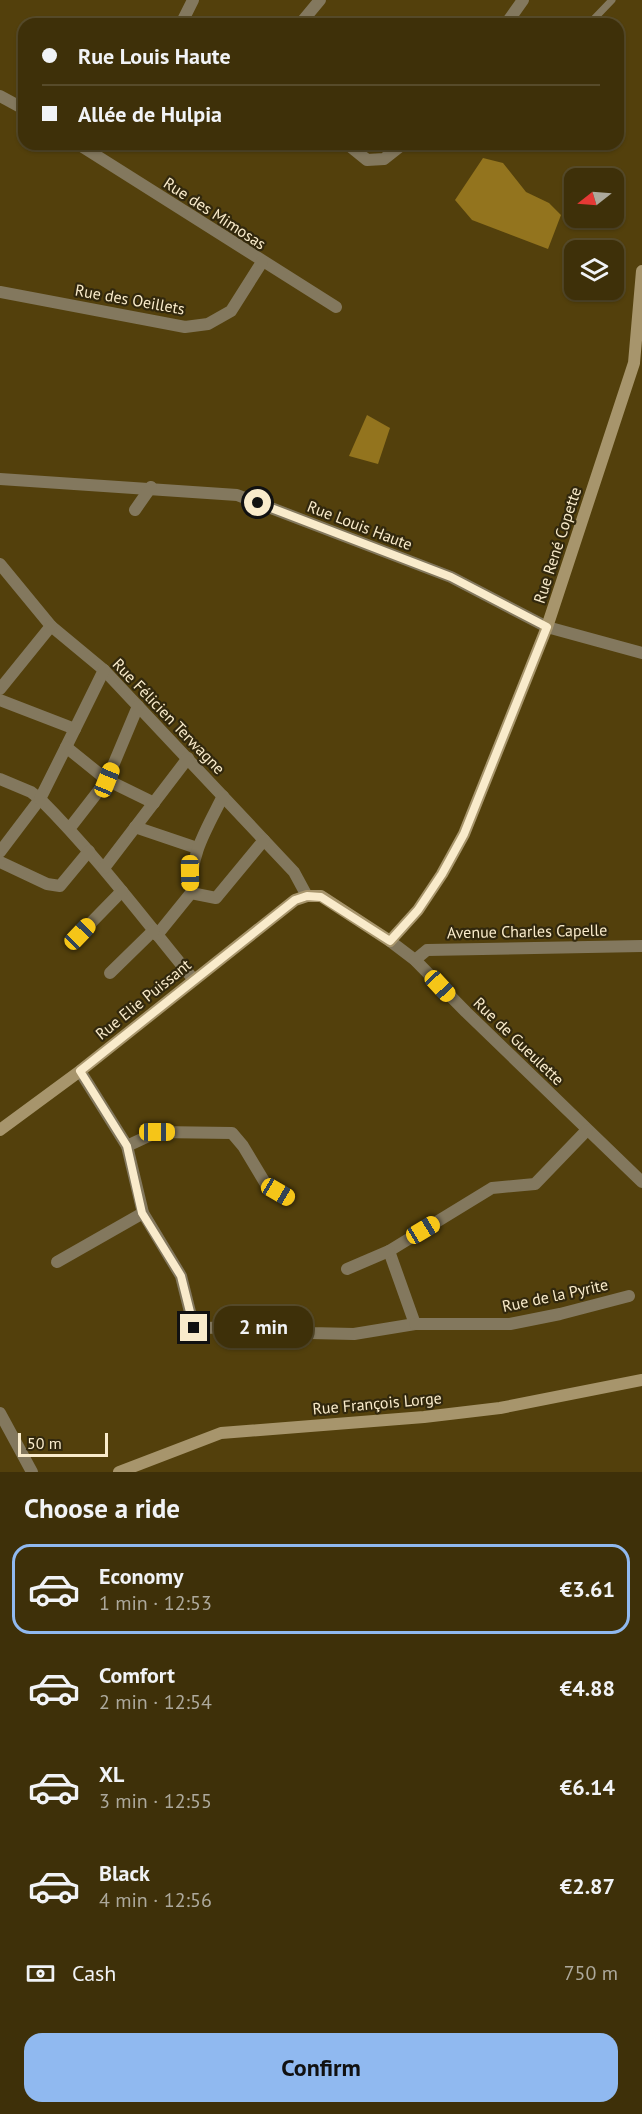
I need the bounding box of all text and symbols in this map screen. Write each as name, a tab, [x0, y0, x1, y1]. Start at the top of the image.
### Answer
text: Rue Louis Haute	[78, 42, 231, 70]
text: Allée de Hulpia	[78, 100, 222, 128]
north arrow	[564, 168, 624, 228]
map controls	[564, 168, 624, 300]
street label: Rue des Mimosas	[160, 172, 270, 254]
button: layers	[564, 240, 624, 300]
street label: Rue des Oeillets	[74, 280, 187, 319]
street label: Rue René Copette	[529, 484, 585, 606]
route start	[244, 489, 271, 516]
street label: Rue Louis Haute	[305, 496, 415, 554]
street label: Rue Félicien Terwagne	[108, 654, 230, 778]
car	[92, 760, 122, 800]
car	[181, 855, 199, 891]
car	[61, 915, 99, 953]
street label: Avenue Charles Capelle	[447, 920, 607, 942]
street label: Rue Elie Puissant	[91, 954, 195, 1044]
car	[421, 967, 459, 1005]
street label: Rue de Gueulette	[470, 993, 568, 1089]
car	[139, 1123, 175, 1141]
car	[258, 1175, 298, 1209]
car	[403, 1213, 443, 1247]
street label: Rue de la Pyrite	[500, 1274, 610, 1316]
callout: 2 min	[215, 1307, 314, 1349]
route end	[180, 1314, 207, 1341]
text: 2 min	[239, 1314, 288, 1340]
street label: Rue François Lorge	[312, 1387, 442, 1419]
scale bar	[18, 1430, 108, 1458]
text: 50 m	[27, 1433, 62, 1453]
text: Choose a ride	[24, 1491, 180, 1525]
icon: car	[27, 1562, 81, 1616]
text: Economy	[99, 1562, 183, 1590]
text: €3.61	[560, 1575, 615, 1603]
text: 1 min · 12:53	[99, 1590, 212, 1616]
icon: car	[27, 1661, 81, 1715]
text: Comfort	[99, 1661, 175, 1689]
text: €4.88	[560, 1674, 615, 1702]
text: 2 min · 12:54	[99, 1689, 212, 1715]
icon: car	[27, 1760, 81, 1814]
text: XL	[99, 1760, 124, 1788]
text: €6.14	[560, 1773, 615, 1801]
text: 3 min · 12:55	[99, 1788, 212, 1814]
icon: car	[27, 1859, 81, 1913]
text: Black	[99, 1859, 150, 1887]
text: €2.87	[560, 1872, 615, 1900]
text: 4 min · 12:56	[99, 1887, 212, 1913]
icon: cash	[24, 1957, 57, 1990]
text: Cash	[72, 1959, 116, 1987]
text: 750 m	[564, 1960, 618, 1986]
button: Confirm	[24, 2033, 618, 2102]

